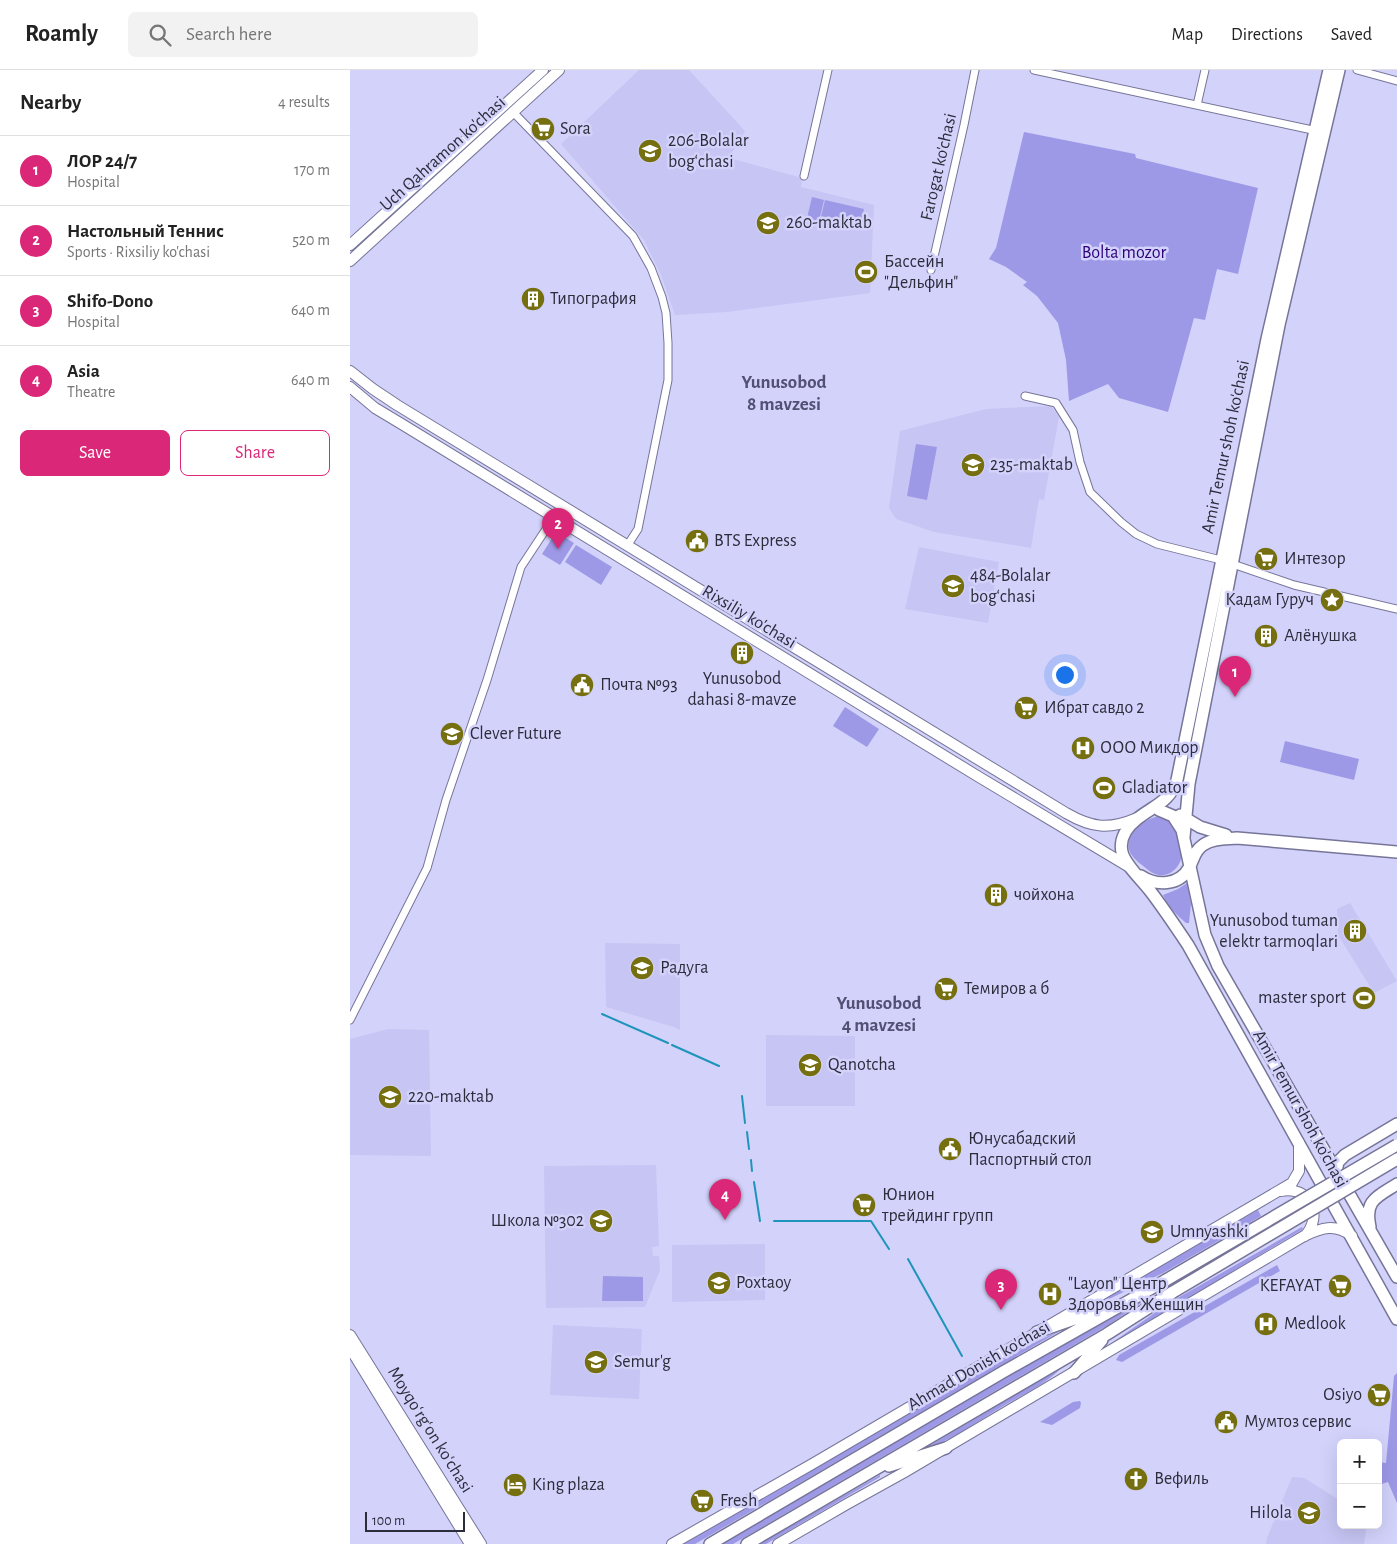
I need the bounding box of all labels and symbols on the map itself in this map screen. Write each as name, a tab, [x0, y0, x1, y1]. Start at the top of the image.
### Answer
street label: Uch Qahramon ko'chasi	[377, 93, 509, 215]
street label: Farogat ko'chasi	[918, 112, 960, 222]
supermarket icon: Sora	[530, 116, 556, 142]
place label: Sora	[560, 120, 591, 138]
place label: 206-Bolalar bogʻchasi	[668, 132, 749, 171]
school or university icon: 206-Bolalar bogʻchasi	[637, 138, 663, 164]
school or university icon: 260-maktab	[755, 210, 781, 236]
place label: 260-maktab	[786, 214, 872, 232]
park label: Bolta mozor	[1082, 244, 1166, 262]
place label: Бассейн "Дельфин"	[884, 253, 958, 292]
sports icon: Бассейн "Дельфин"	[853, 259, 879, 285]
building icon: Типография	[520, 286, 546, 312]
place label: Типография	[550, 290, 637, 308]
street label: Amir Temur shoh ko'chasi	[1199, 359, 1253, 535]
district label: Yunusobod 8 mavzesi	[741, 373, 827, 414]
school or university icon: 235-maktab	[960, 452, 986, 478]
place label: 235-maktab	[990, 456, 1073, 474]
pin: 2	[542, 508, 574, 549]
public building icon: BTS Express	[684, 528, 710, 554]
place label: BTS Express	[714, 532, 797, 550]
supermarket icon: Интезор	[1253, 546, 1279, 572]
place label: Интезор	[1284, 550, 1346, 568]
place label: 484-Bolalar bogʻchasi	[970, 567, 1051, 606]
school or university icon: 484-Bolalar bogʻchasi	[940, 573, 966, 599]
street label: Rixsiliy ko'chasi	[699, 582, 799, 652]
place icon: Кадам Гуруч	[1319, 587, 1345, 613]
place label: Кадам Гуруч	[1225, 591, 1314, 609]
building icon: Алёнушка	[1253, 623, 1279, 649]
place label: Алёнушка	[1284, 627, 1357, 645]
building icon: Yunusobod dahasi 8-mavze	[729, 640, 755, 666]
pin: 1	[1219, 656, 1251, 697]
your location	[1052, 662, 1078, 688]
place label: Yunusobod dahasi 8-mavze	[688, 670, 796, 709]
public building icon: Почта №93	[569, 672, 595, 698]
place label: Почта №93	[600, 676, 678, 694]
supermarket icon: Ибрат савдо 2	[1013, 695, 1039, 721]
place label: Ибрат савдо 2	[1044, 698, 1144, 717]
school or university icon: Clever Future	[439, 721, 465, 747]
place label: Clever Future	[470, 725, 562, 743]
hospital icon: ООО Микдор	[1070, 735, 1096, 761]
place label: ООО Микдор	[1100, 739, 1199, 757]
sports icon: Gladiator	[1091, 775, 1117, 801]
place label: Gladiator	[1122, 779, 1188, 797]
building icon: чойхона	[983, 882, 1009, 908]
place label: чойхона	[1014, 886, 1074, 904]
place label: Yunusobod tuman elektr tarmoqlari	[1210, 912, 1338, 951]
building icon: Yunusobod tuman elektr tarmoqlari	[1342, 918, 1368, 944]
school or university icon: Радуга	[629, 955, 655, 981]
place label: Радуга	[660, 959, 708, 977]
supermarket icon: Темиров а б	[933, 976, 959, 1002]
place label: Темиров а б	[964, 979, 1049, 998]
sports icon: master sport	[1351, 985, 1377, 1011]
place label: master sport	[1258, 989, 1346, 1007]
district label: Yunusobod 4 mavzesi	[836, 994, 922, 1035]
street label: Amir Temur shoh ko'chasi	[1249, 1027, 1351, 1191]
school or university icon: Qanotcha	[797, 1052, 823, 1078]
place label: Qanotcha	[828, 1056, 896, 1074]
school or university icon: 220-maktab	[377, 1084, 403, 1110]
place label: 220-maktab	[408, 1088, 494, 1106]
place label: Юнусабадский Паспортный стол	[968, 1129, 1092, 1169]
public building icon: Юнусабадский Паспортный стол	[937, 1136, 963, 1162]
pin: 4	[709, 1179, 741, 1220]
place label: Юнион трейдинг групп	[881, 1186, 994, 1225]
supermarket icon: Юнион трейдинг групп	[851, 1192, 877, 1218]
school or university icon: Школа №302	[588, 1208, 614, 1234]
place label: Школа №302	[490, 1212, 584, 1230]
school or university icon: Umnyashki	[1139, 1219, 1165, 1245]
place label: Umnyashki	[1170, 1223, 1248, 1241]
pin: 3	[985, 1269, 1017, 1310]
school or university icon: Poxtaoy	[706, 1270, 732, 1296]
supermarket icon: KEFAYAT	[1327, 1273, 1353, 1299]
place label: Poxtaoy	[736, 1274, 792, 1292]
place label: "Layon" Центр Здоровья Женщин	[1068, 1275, 1204, 1314]
place label: KEFAYAT	[1260, 1277, 1322, 1295]
hospital icon: "Layon" Центр Здоровья Женщин	[1037, 1281, 1063, 1307]
hospital icon: Medlook	[1253, 1311, 1279, 1337]
place label: Medlook	[1284, 1315, 1347, 1333]
street label: Ahmad Donish ko'chasi	[905, 1318, 1053, 1414]
school or university icon: Semur'g	[583, 1349, 609, 1375]
place label: Semur'g	[614, 1353, 671, 1371]
street label: Moyqoʻrgʻon koʻchasi	[384, 1364, 476, 1496]
supermarket icon: Osiyo	[1366, 1382, 1392, 1408]
place label: Osiyo	[1323, 1386, 1362, 1404]
public building icon: Мумтоз сервис	[1213, 1409, 1239, 1435]
place label: Мумтоз сервис	[1244, 1413, 1352, 1431]
church icon: Вефиль	[1123, 1466, 1149, 1492]
place label: Вефиль	[1154, 1470, 1209, 1488]
hotel icon: King plaza	[502, 1472, 528, 1498]
place label: King plaza	[532, 1476, 605, 1494]
supermarket icon: Fresh	[689, 1488, 715, 1514]
place label: Fresh	[720, 1492, 757, 1510]
school or university icon: Hilola	[1296, 1500, 1322, 1526]
place label: Hilola	[1249, 1504, 1292, 1522]
scale bar	[365, 1509, 465, 1532]

